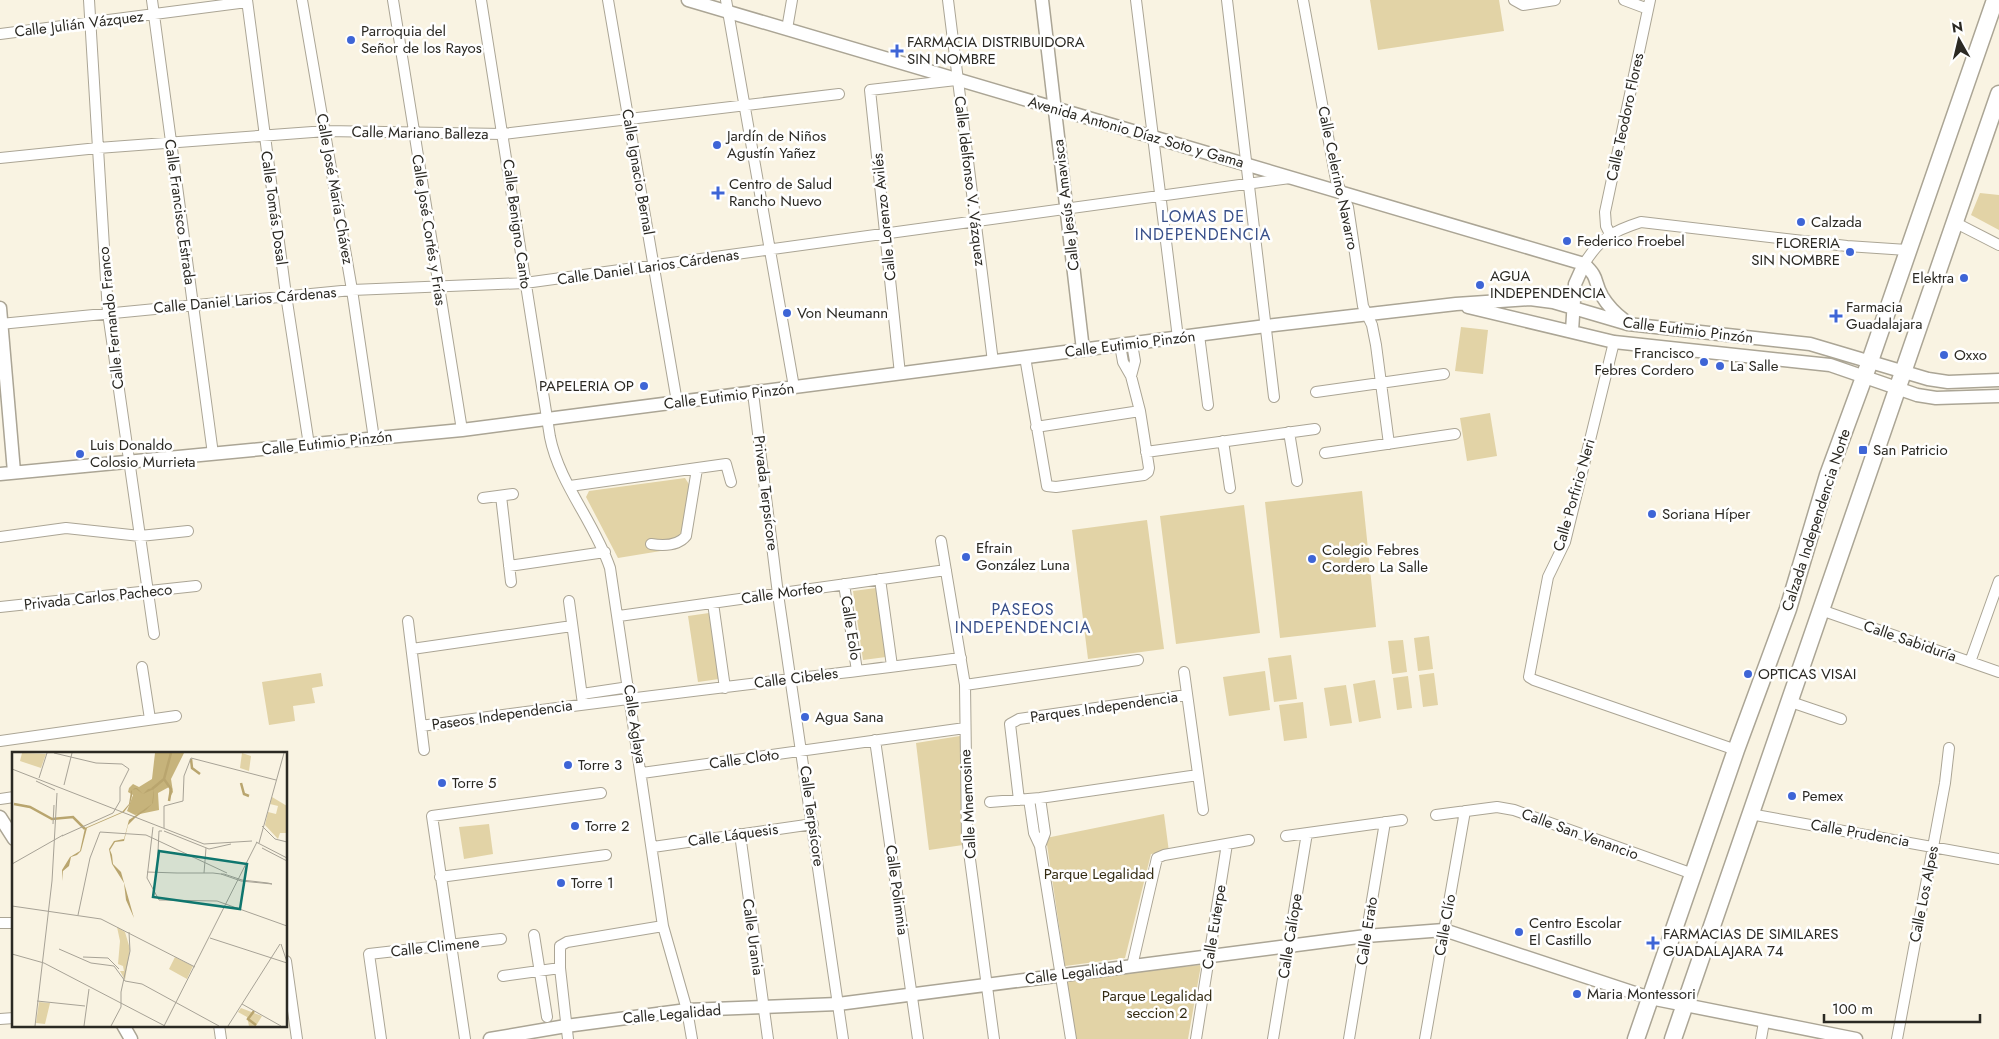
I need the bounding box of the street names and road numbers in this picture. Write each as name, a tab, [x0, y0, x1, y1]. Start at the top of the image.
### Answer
street label: Calle Julián Vázquez	[13, 5, 145, 43]
street label: Calle Teodoro Flores	[1601, 51, 1649, 183]
street label: Avenida Antonio Díaz Soto y Gama	[1026, 91, 1246, 173]
street label: Calle Idelfonso V. Vázquez	[949, 95, 991, 267]
street label: Calle Celerino Navarro	[1312, 104, 1364, 252]
street label: Calle Ignacio Bernal	[616, 107, 660, 237]
street label: Calle José María Chávez	[311, 112, 359, 266]
street label: Calle Mariano Balleza	[351, 121, 489, 145]
street label: Calle Francisco Estrada	[159, 138, 201, 286]
street label: Calle Jesús Amavisca	[1047, 138, 1085, 272]
street label: Calle Tomás Dosal	[255, 150, 293, 266]
street label: Calle Lorenzo Avilés	[866, 152, 902, 282]
street label: Calle José Cortés y Frías	[406, 153, 452, 307]
street label: Calle Benigno Canto	[497, 158, 537, 290]
street label: Calle Daniel Larios Cárdenas	[556, 243, 740, 291]
street label: Calle Fernando Franco	[93, 245, 129, 391]
street label: Calle Daniel Larios Cárdenas	[153, 281, 337, 319]
street label: Calle Eutimio Pinzón	[1622, 311, 1754, 349]
street label: Calle Eutimio Pinzón	[1064, 325, 1196, 363]
street label: Calle Eutimio Pinzón	[663, 377, 795, 415]
street label: Calle Eutimio Pinzón	[261, 425, 393, 461]
street label: Calzada Independencia Norte	[1776, 426, 1856, 614]
street label: Privada Terpsícore	[748, 434, 784, 552]
street label: Calle Porfirio Neri	[1547, 436, 1601, 554]
street label: Calle Morfeo	[740, 576, 824, 610]
street label: Privada Carlos Pacheco	[23, 578, 173, 616]
street label: Calle Eolo	[835, 594, 867, 662]
street label: Calle Sabiduría	[1860, 615, 1960, 667]
street label: Calle Cibeles	[753, 662, 839, 694]
street label: Calle Aglaya	[618, 683, 652, 765]
street label: Parques Independencia	[1029, 686, 1179, 728]
street label: Paseos Independencia	[430, 694, 574, 736]
street label: Calle Cloto	[708, 743, 780, 775]
street label: Calle Mnemosine	[954, 748, 982, 859]
street label: Calle Terpsícore	[794, 764, 830, 868]
street label: Calle San Venancio	[1518, 803, 1642, 865]
street label: Calle Prudencia	[1809, 813, 1911, 853]
street label: Calle Láquesis	[687, 818, 779, 852]
street label: Calle Polimnia	[880, 844, 914, 936]
street label: Calle Los Alpes	[1904, 844, 1944, 944]
street label: Calle Euterpe	[1196, 883, 1232, 971]
street label: Calle Calíope	[1272, 892, 1308, 980]
street label: Calle Clío	[1429, 892, 1461, 958]
street label: Calle Erato	[1351, 895, 1383, 967]
street label: Calle Urania	[737, 897, 769, 977]
street label: Calle Climene	[389, 931, 481, 963]
street label: Calle Legalidad	[1024, 956, 1124, 990]
street label: Calle Legalidad	[622, 999, 722, 1029]

